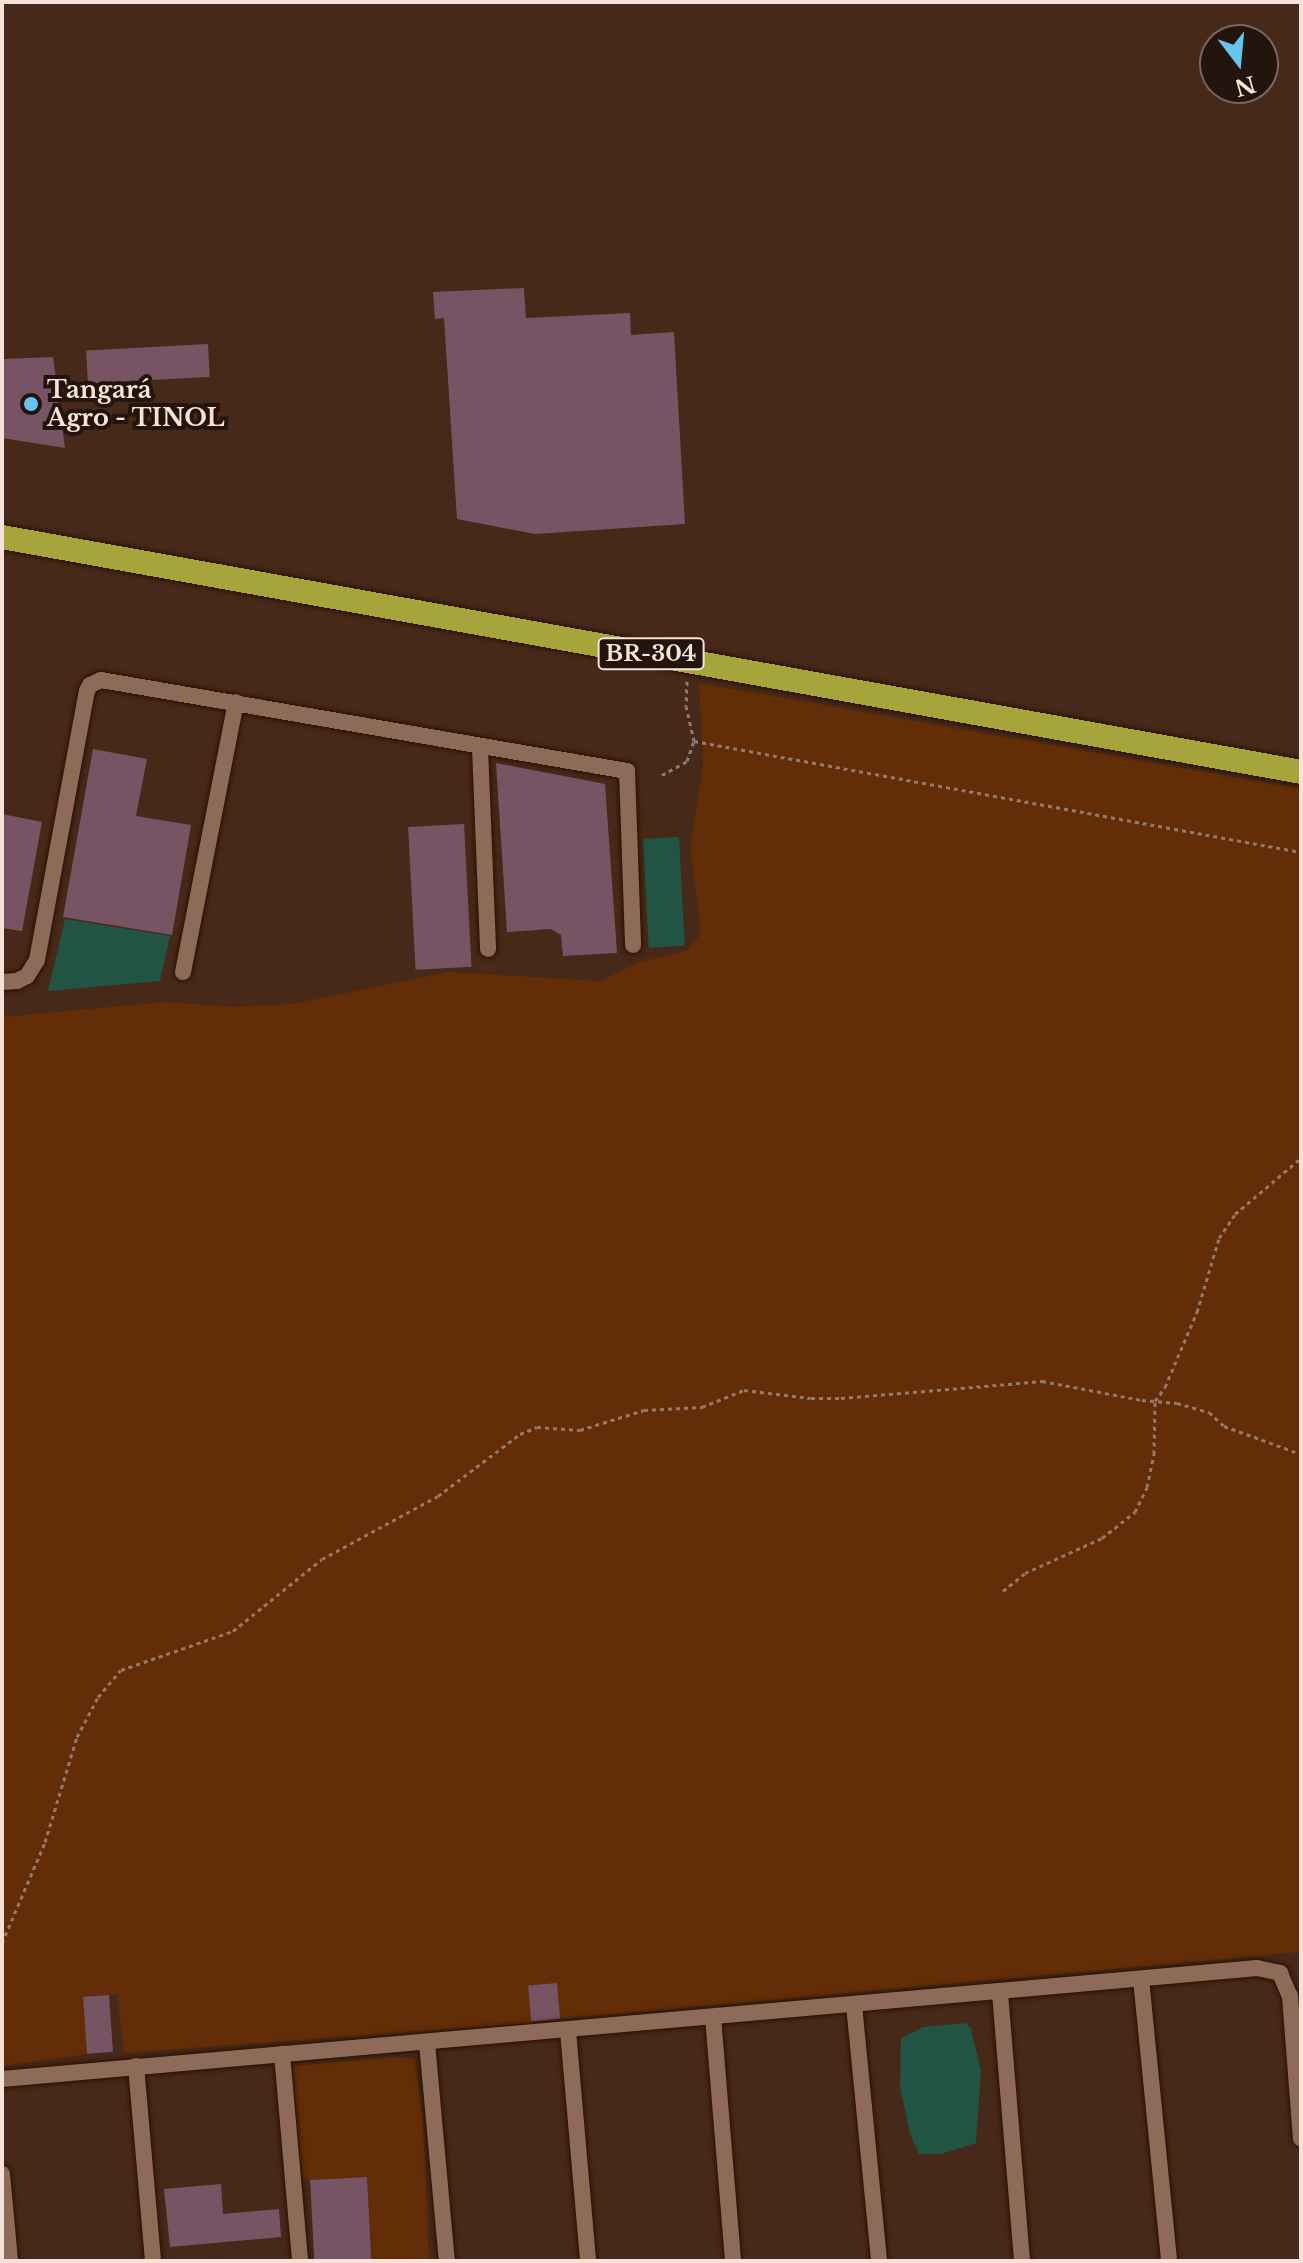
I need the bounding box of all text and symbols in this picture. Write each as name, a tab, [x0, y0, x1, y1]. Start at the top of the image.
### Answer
north arrow	[1199, 24, 1279, 104]
text: N	[1232, 70, 1259, 101]
place label: Tangará Agro - TINOL	[47, 376, 225, 432]
marker: Tangará Agro - TINOL	[22, 395, 40, 413]
road number: BR-304	[597, 636, 705, 672]

